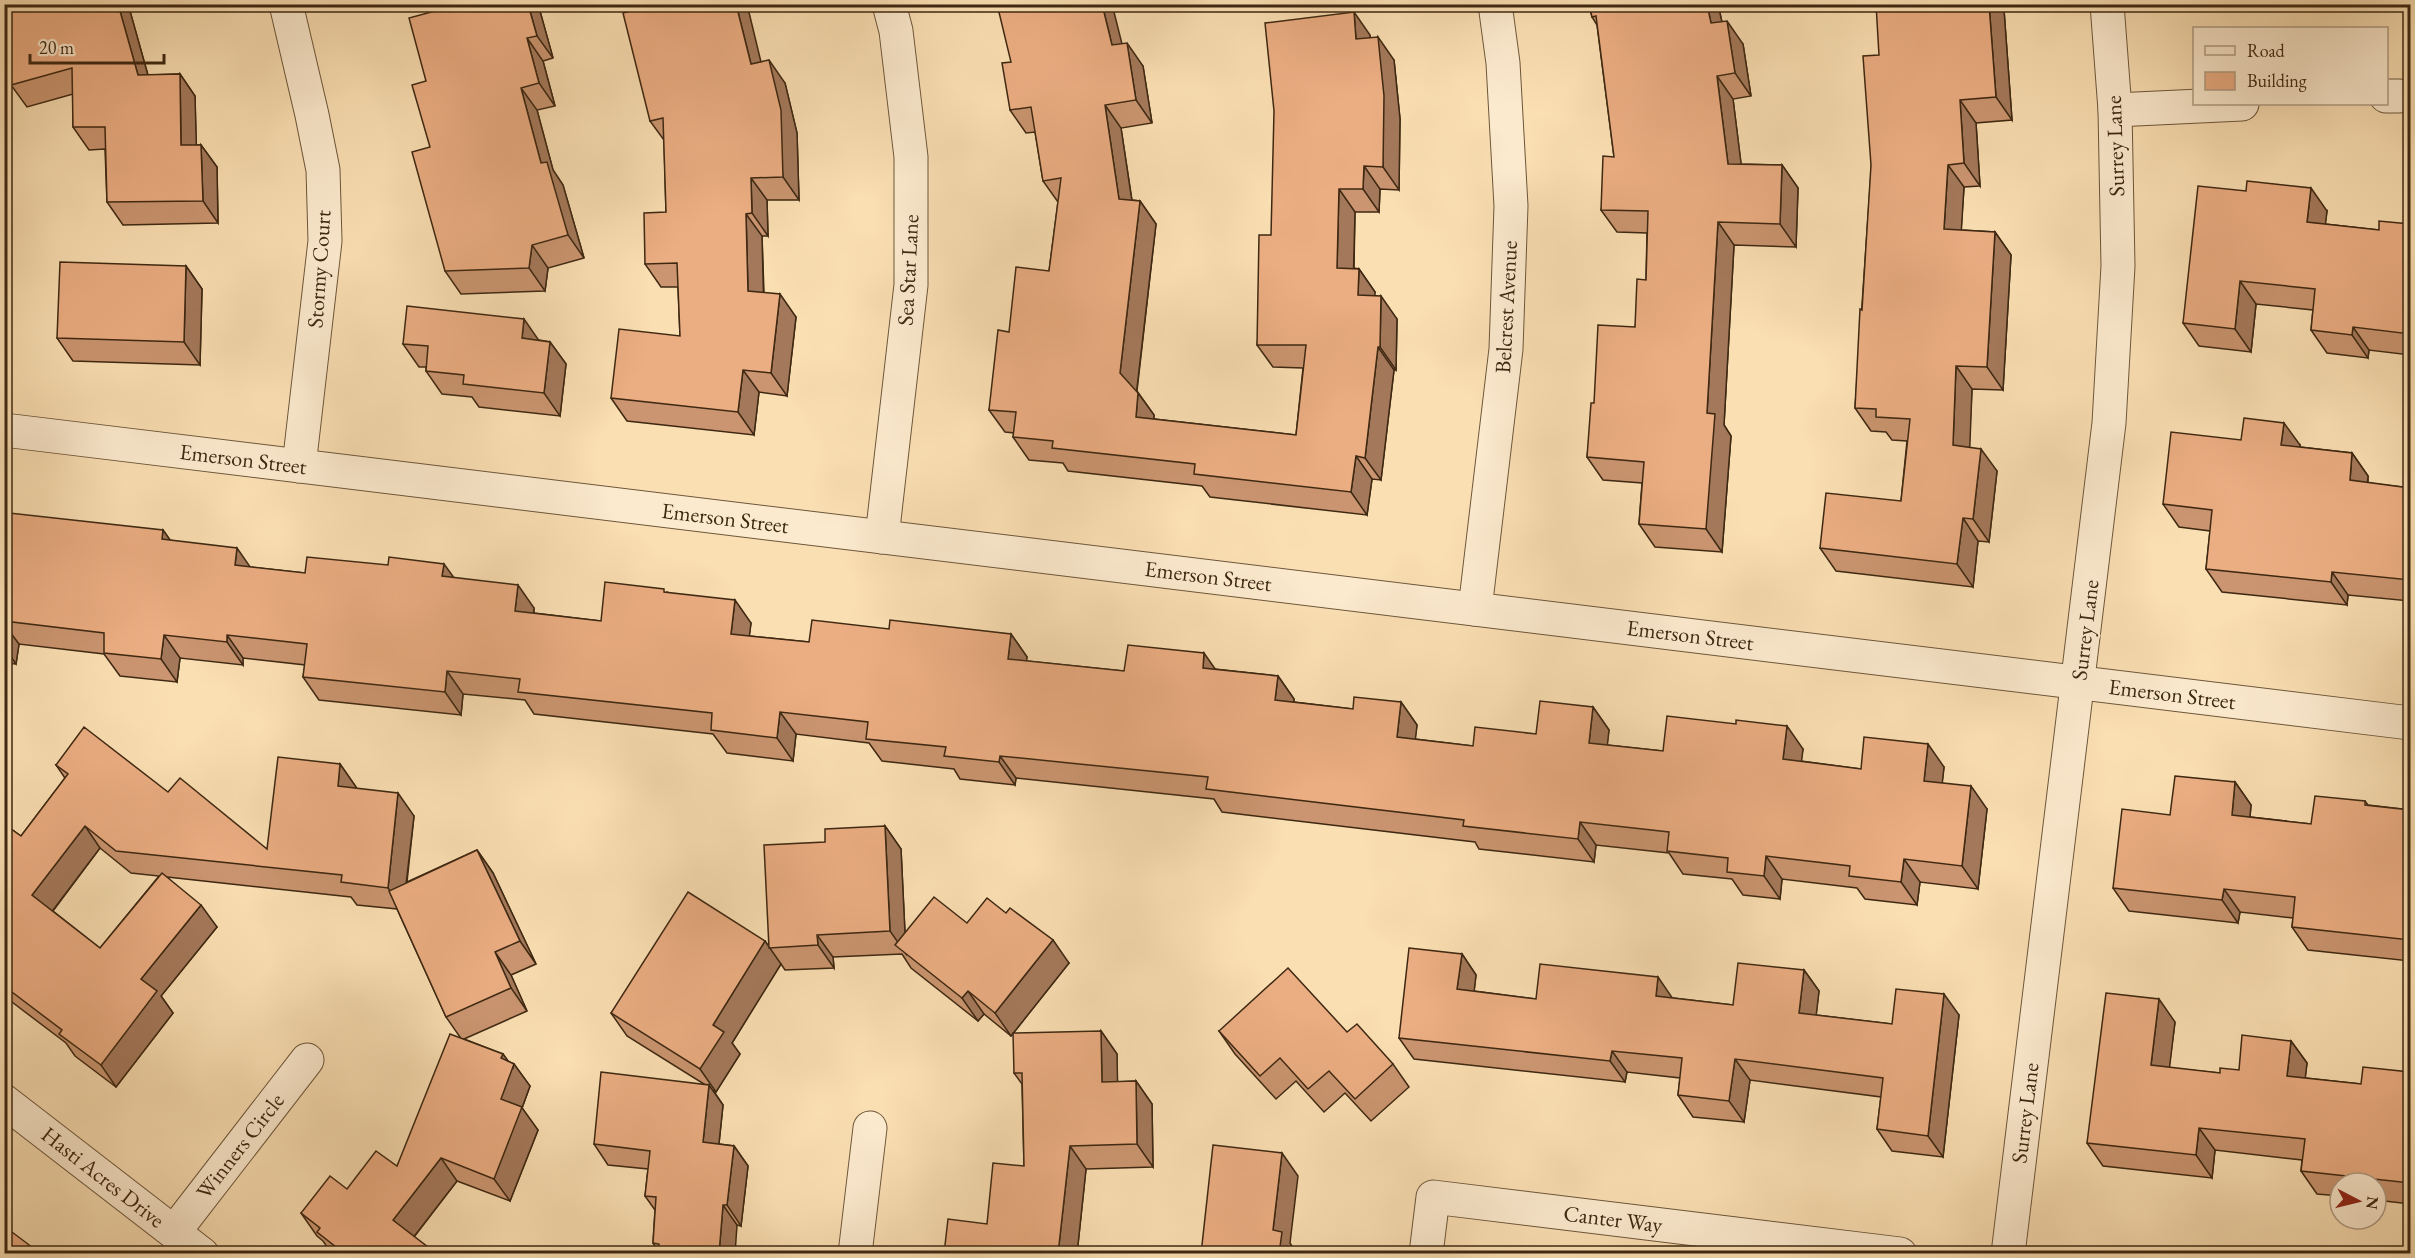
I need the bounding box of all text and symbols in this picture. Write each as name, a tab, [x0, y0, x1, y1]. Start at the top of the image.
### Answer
scale bar	[30, 27, 164, 65]
legend	[2193, 27, 2388, 105]
text: 20 m	[39, 36, 74, 59]
text: Road	[2247, 39, 2286, 62]
text: Building	[2247, 69, 2307, 92]
street label: Surrey Lane	[2099, 95, 2131, 197]
street label: Stormy Court	[300, 209, 338, 329]
street label: Sea Star Lane	[891, 213, 925, 326]
street label: Belcrest Avenue	[1488, 239, 1524, 374]
street label: Emerson Street	[178, 437, 308, 481]
street label: Emerson Street	[660, 496, 790, 540]
street label: Emerson Street	[1143, 554, 1273, 598]
street label: Surrey Lane	[2064, 578, 2106, 682]
street label: Emerson Street	[1625, 613, 1755, 657]
street label: Emerson Street	[2107, 672, 2237, 716]
street label: Surrey Lane	[2004, 1061, 2046, 1165]
street label: Winners Circle	[189, 1087, 291, 1205]
street label: Hasti Acres Drive	[35, 1120, 171, 1234]
north arrow	[2328, 1171, 2388, 1231]
text: N	[2361, 1195, 2384, 1211]
street label: Canter Way	[1562, 1199, 1664, 1239]

